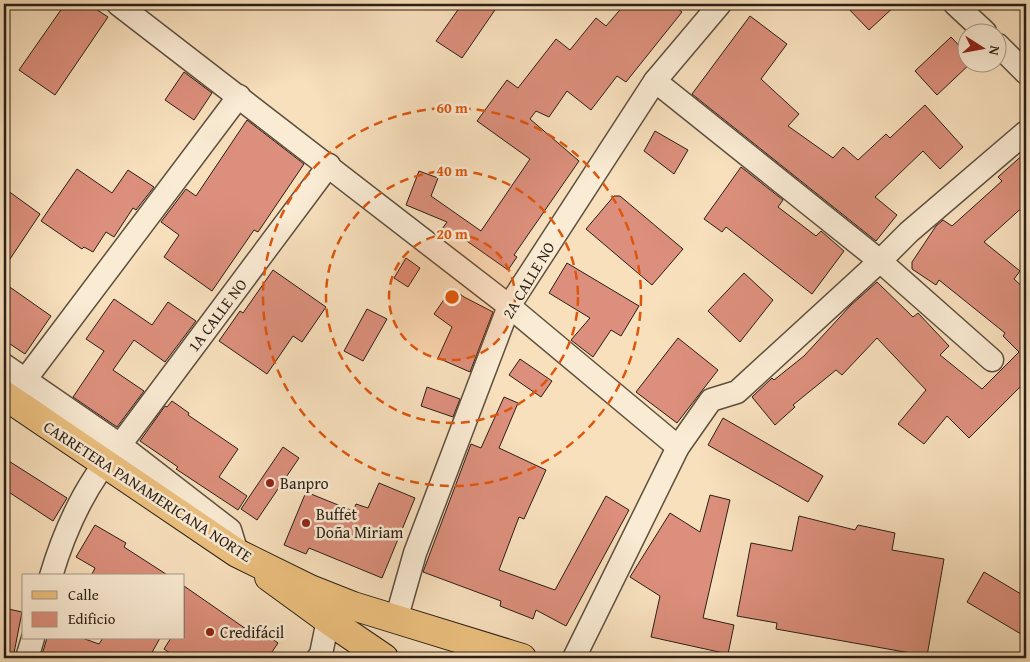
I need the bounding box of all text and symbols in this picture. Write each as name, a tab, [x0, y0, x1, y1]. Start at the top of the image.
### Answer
north arrow	[958, 22, 1008, 72]
text: N	[984, 44, 1005, 58]
text: 60 m	[436, 97, 468, 118]
text: 40 m	[436, 160, 468, 181]
text: 20 m	[436, 223, 468, 244]
street label: 2A CALLE NO	[495, 237, 561, 323]
street label: 1A CALLE NO	[181, 273, 253, 357]
centre of rings	[443, 288, 461, 306]
street label: CARRETERA PANAMERICANA NORTE	[39, 414, 257, 568]
place label: Banpro	[280, 471, 329, 495]
marker: Banpro	[264, 477, 276, 489]
place label: Buffet Doña Miriam	[316, 502, 403, 544]
marker: Buffet Doña Miriam	[300, 517, 312, 529]
legend	[22, 574, 185, 640]
text: Calle	[68, 584, 99, 605]
text: Edificio	[68, 608, 116, 629]
place label: Credifácil	[220, 620, 285, 644]
marker: Credifácil	[204, 626, 216, 638]

